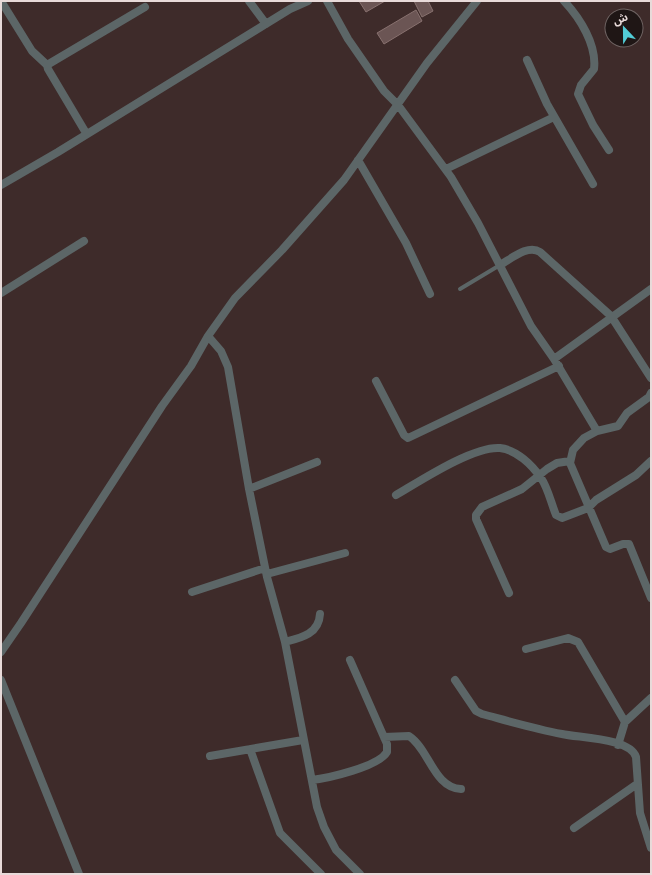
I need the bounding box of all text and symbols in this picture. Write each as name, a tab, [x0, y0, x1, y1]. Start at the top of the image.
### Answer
north arrow	[604, 8, 644, 48]
text: ش	[611, 10, 630, 28]

